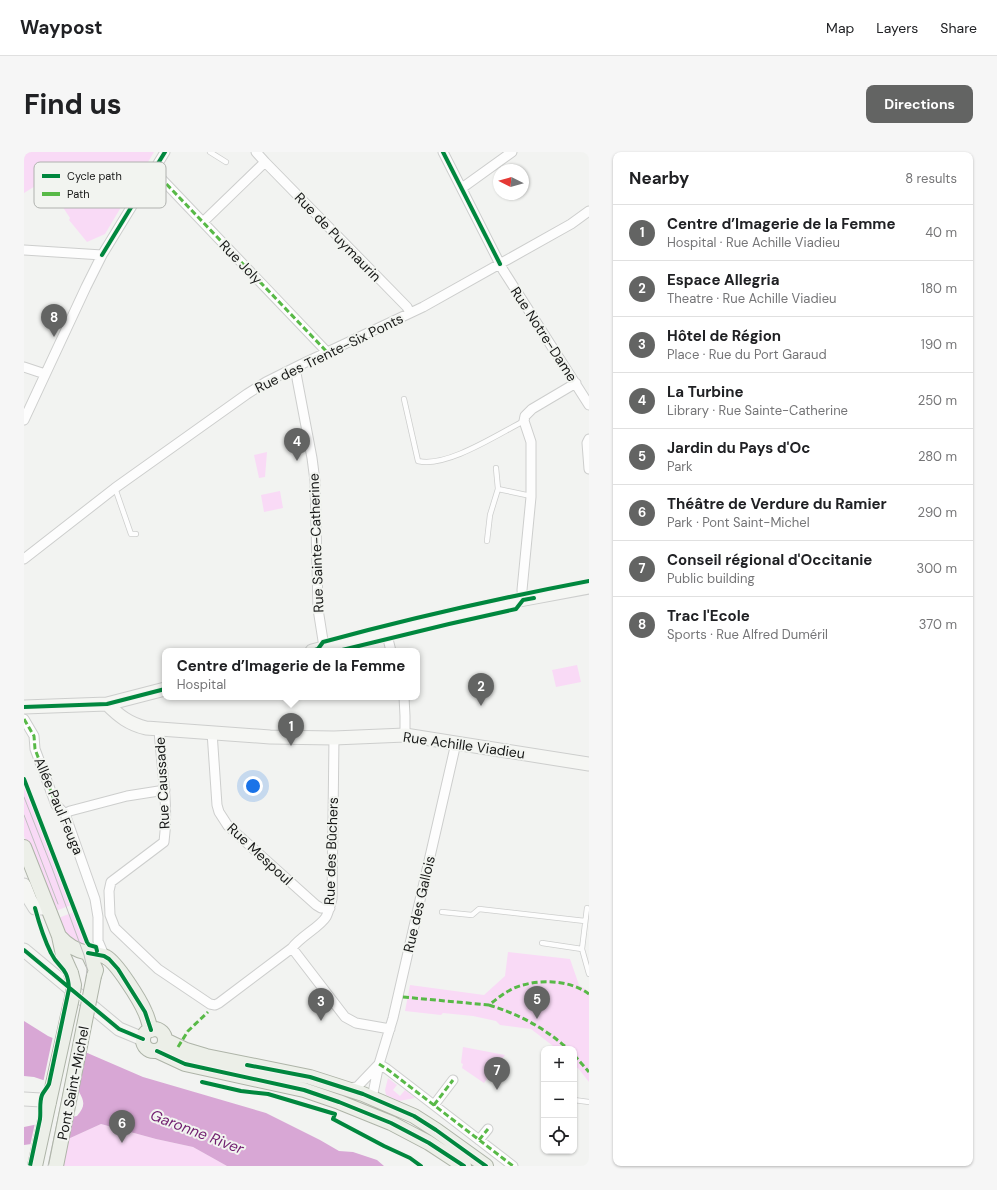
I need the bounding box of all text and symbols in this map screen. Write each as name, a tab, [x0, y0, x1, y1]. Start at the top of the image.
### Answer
text: Waypost	[20, 15, 103, 40]
text: Map	[826, 19, 854, 37]
text: Layers	[876, 19, 918, 37]
text: Share	[940, 19, 977, 37]
button: Directions	[866, 85, 973, 123]
text: Find us	[24, 86, 122, 123]
legend	[34, 162, 166, 208]
north arrow	[493, 164, 529, 200]
text: Nearby	[629, 167, 689, 189]
text: Cycle path	[67, 169, 122, 183]
text: 8 results	[905, 170, 957, 187]
text: Path	[67, 187, 90, 201]
street label: Rue de Puymaurin	[291, 189, 385, 285]
text: Centre d’Imagerie de la Femme	[667, 214, 895, 234]
text: 1	[640, 224, 644, 241]
text: 40 m	[925, 224, 957, 241]
text: Hospital · Rue Achille Viadieu	[667, 234, 840, 251]
street label: Rue Joly	[216, 236, 266, 288]
text: Espace Allegria	[667, 270, 779, 290]
text: 2	[638, 280, 646, 297]
text: 180 m	[921, 280, 957, 297]
street label: Rue Notre-Dame	[507, 283, 581, 385]
text: Theatre · Rue Achille Viadieu	[667, 290, 837, 307]
pin: 8	[41, 304, 67, 337]
street label: Rue des Trente-Six Ponts	[252, 309, 406, 397]
text: Hôtel de Région	[667, 326, 781, 346]
text: 3	[638, 336, 646, 353]
text: 190 m	[921, 336, 957, 353]
text: Place · Rue du Port Garaud	[667, 346, 827, 363]
text: La Turbine	[667, 382, 744, 402]
text: 4	[638, 392, 646, 409]
text: 250 m	[918, 392, 957, 409]
text: Library · Rue Sainte-Catherine	[667, 402, 848, 419]
pin: 4	[284, 428, 310, 461]
text: Jardin du Pays d'Oc	[667, 438, 810, 458]
text: 5	[638, 448, 646, 465]
text: 280 m	[918, 448, 957, 465]
text: Park	[667, 458, 693, 475]
street label: Rue Sainte-Catherine	[305, 473, 327, 613]
text: Théâtre de Verdure du Ramier	[667, 494, 887, 514]
text: 6	[638, 504, 646, 521]
text: 290 m	[918, 504, 957, 521]
text: Park · Pont Saint-Michel	[667, 514, 810, 531]
text: Conseil régional d'Occitanie	[667, 550, 872, 570]
text: 7	[639, 560, 645, 577]
text: 300 m	[916, 560, 957, 577]
text: Public building	[667, 570, 755, 587]
text: Trac l'Ecole	[667, 606, 750, 626]
text: 8	[638, 616, 646, 633]
text: 370 m	[919, 616, 957, 633]
text: Sports · Rue Alfred Duméril	[667, 626, 828, 643]
popup	[162, 648, 420, 700]
text: Centre d’Imagerie de la Femme	[177, 656, 405, 676]
pin: 2	[468, 673, 494, 706]
text: Hospital	[177, 676, 226, 693]
pin: 1	[278, 713, 304, 746]
street label: Rue Achille Viadieu	[402, 728, 526, 762]
street label: Rue Caussade	[151, 736, 173, 829]
street label: Allée Paul Feuga	[30, 755, 88, 857]
your location	[243, 776, 263, 796]
street label: Rue des Bûchers	[320, 797, 342, 905]
street label: Rue Mespoul	[224, 819, 296, 889]
street label: Rue des Gallois	[399, 854, 439, 954]
pin: 5	[524, 986, 550, 1019]
pin: 3	[308, 988, 334, 1021]
street label: Pont Saint-Michel	[53, 1024, 93, 1142]
map controls	[541, 1046, 577, 1154]
button: +	[541, 1046, 577, 1082]
pin: 7	[484, 1057, 510, 1090]
button: −	[541, 1082, 577, 1118]
water label: Garonne River	[147, 1105, 247, 1159]
pin: 6	[109, 1110, 135, 1143]
button: locate	[541, 1118, 577, 1154]

